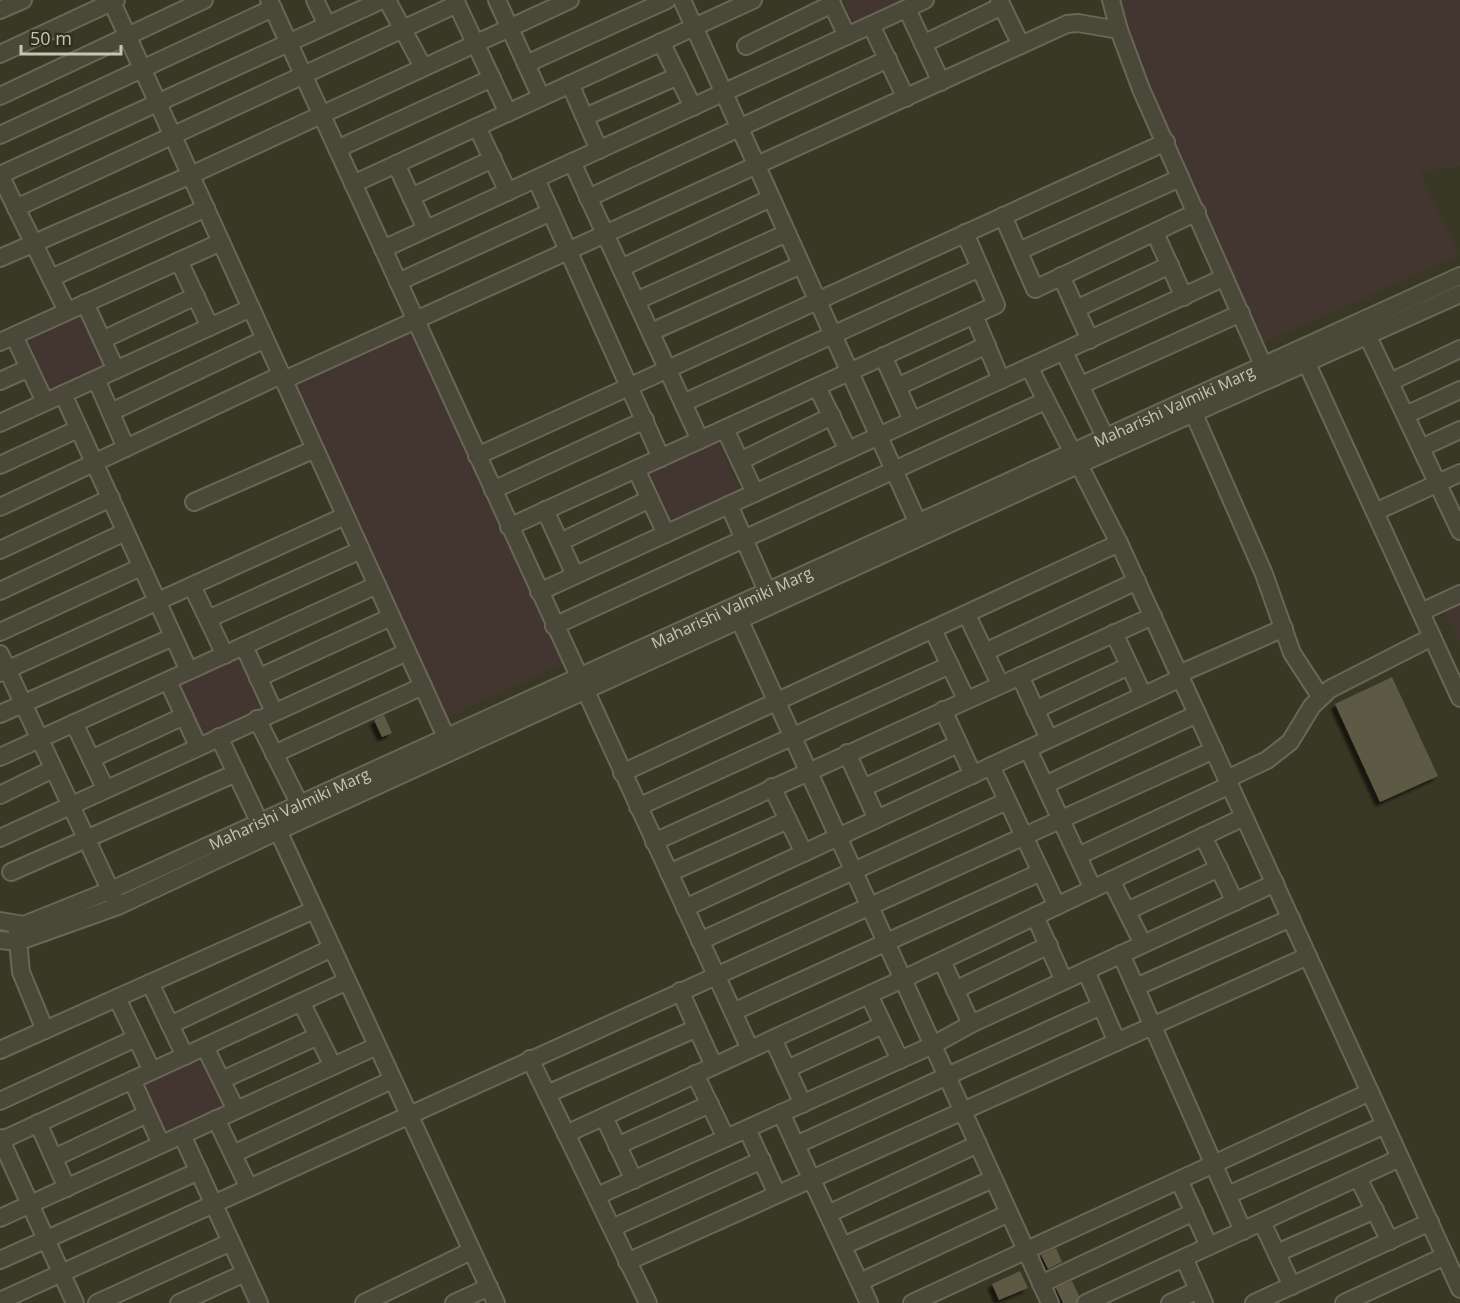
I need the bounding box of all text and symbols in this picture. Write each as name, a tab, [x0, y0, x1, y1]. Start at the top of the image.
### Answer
scale bar	[21, 18, 122, 56]
text: 50 m	[30, 26, 72, 50]
street label: Maharishi Valmiki Marg	[1090, 360, 1258, 452]
street label: Maharishi Valmiki Marg	[648, 561, 816, 654]
street label: Maharishi Valmiki Marg	[205, 763, 374, 855]

